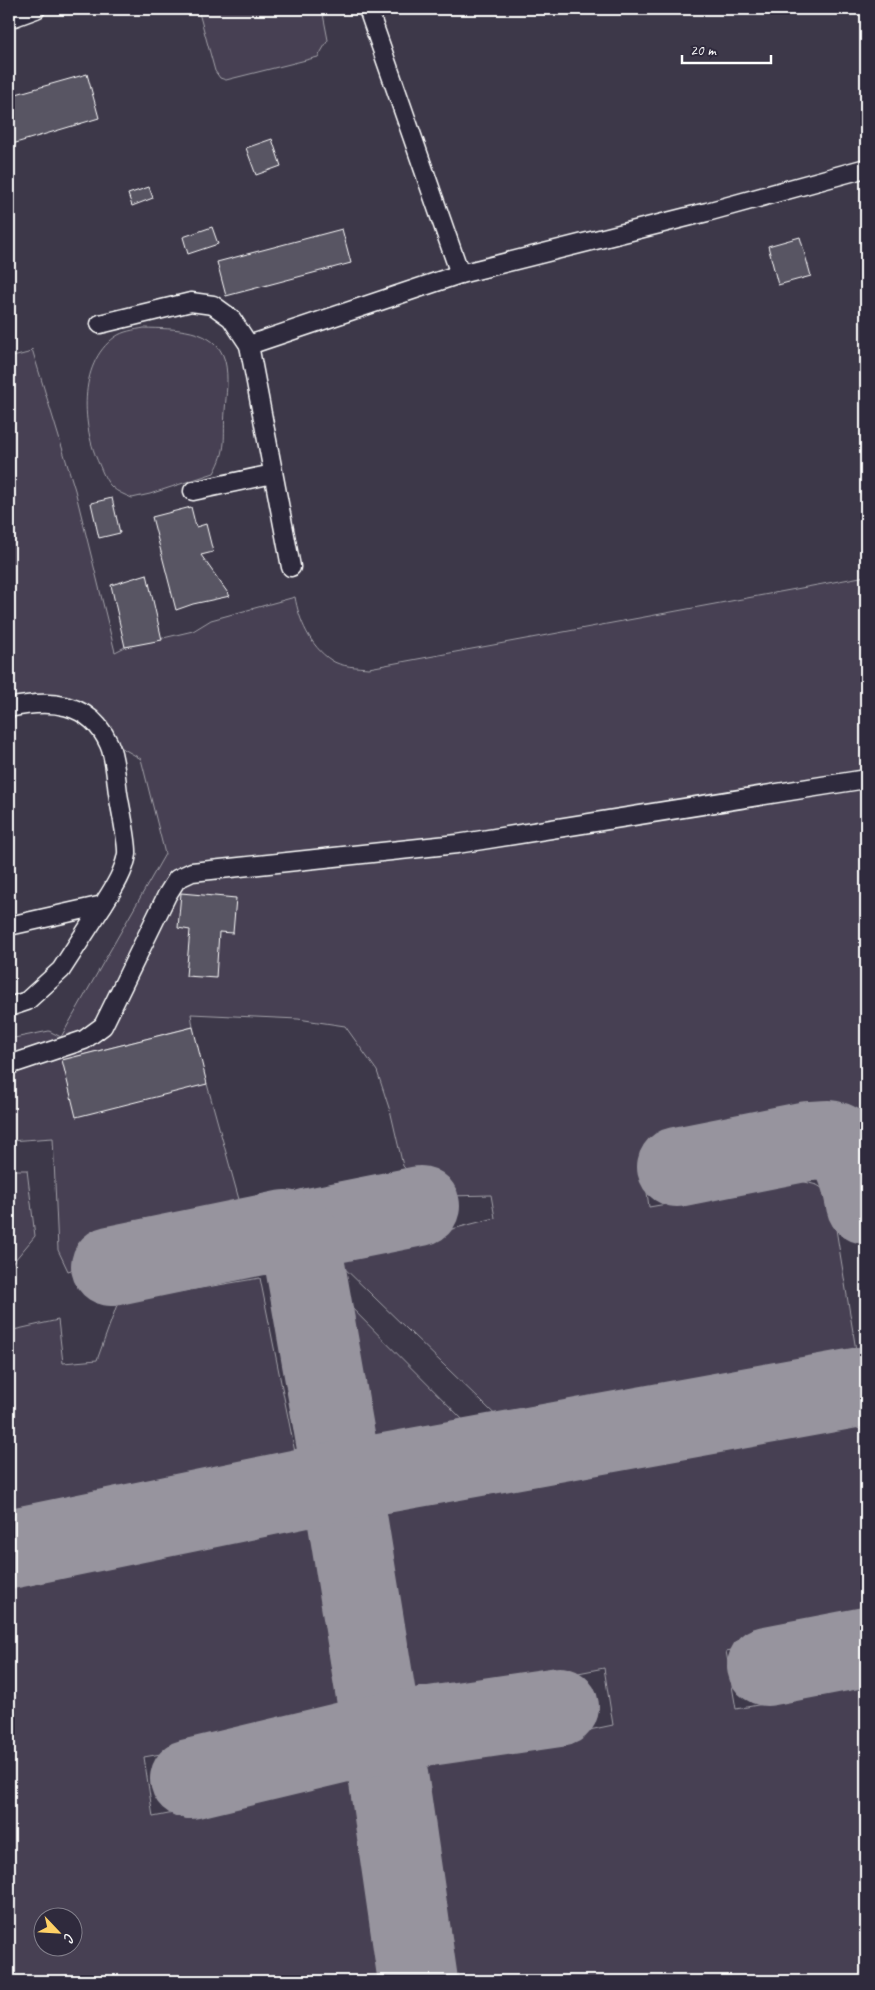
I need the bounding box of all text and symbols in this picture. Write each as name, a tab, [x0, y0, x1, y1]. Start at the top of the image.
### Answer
scale bar	[682, 32, 771, 64]
text: 20 m	[690, 41, 717, 60]
north arrow	[32, 1908, 82, 1958]
text: С	[59, 1931, 78, 1946]

